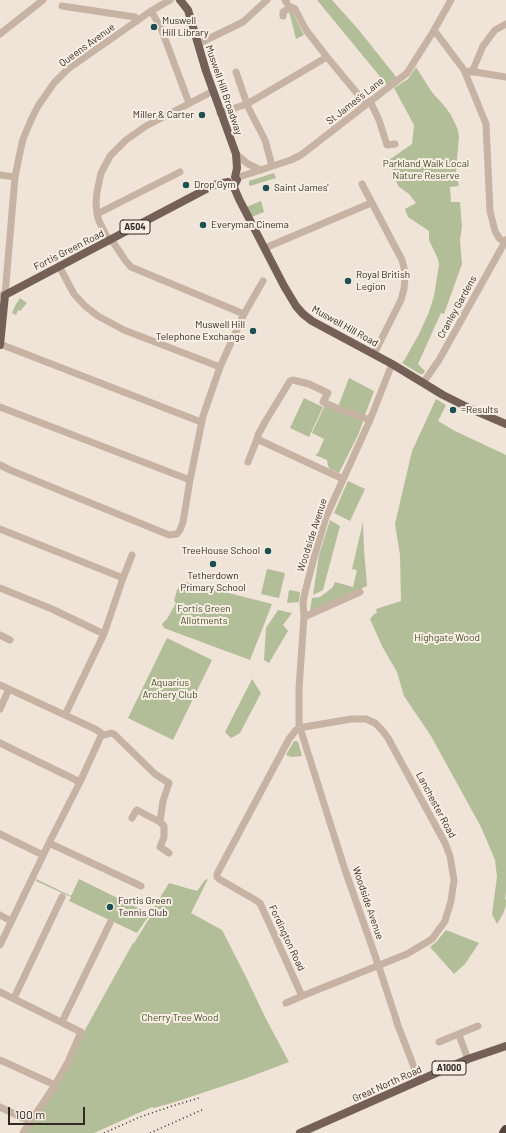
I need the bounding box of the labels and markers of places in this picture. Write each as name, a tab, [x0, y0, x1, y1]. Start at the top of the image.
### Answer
place label: Muswell Hill Library	[162, 15, 209, 38]
marker: Muswell Hill Library	[149, 22, 159, 32]
place label: Miller & Carter	[133, 109, 194, 121]
marker: Miller & Carter	[197, 110, 207, 120]
place label: Drop Gym	[194, 179, 236, 191]
marker: Drop Gym	[181, 180, 191, 190]
place label: Saint James'	[274, 182, 329, 194]
marker: Saint James'	[261, 183, 271, 193]
place label: Everyman Cinema	[211, 219, 289, 231]
marker: Everyman Cinema	[198, 220, 208, 230]
place label: Royal British Legion	[356, 269, 410, 292]
marker: Royal British Legion	[343, 276, 353, 286]
place label: Muswell Hill Telephone Exchange	[156, 319, 245, 342]
marker: Muswell Hill Telephone Exchange	[248, 326, 258, 336]
place label: =Results	[461, 404, 498, 416]
marker: =Results	[448, 405, 458, 415]
place label: TreeHouse School	[182, 545, 260, 557]
marker: TreeHouse School	[263, 546, 273, 556]
marker: Tetherdown Primary School	[208, 559, 218, 569]
place label: Tetherdown Primary School	[180, 570, 246, 594]
place label: Fortis Green Tennis Club	[118, 895, 171, 918]
marker: Fortis Green Tennis Club	[105, 902, 115, 912]

